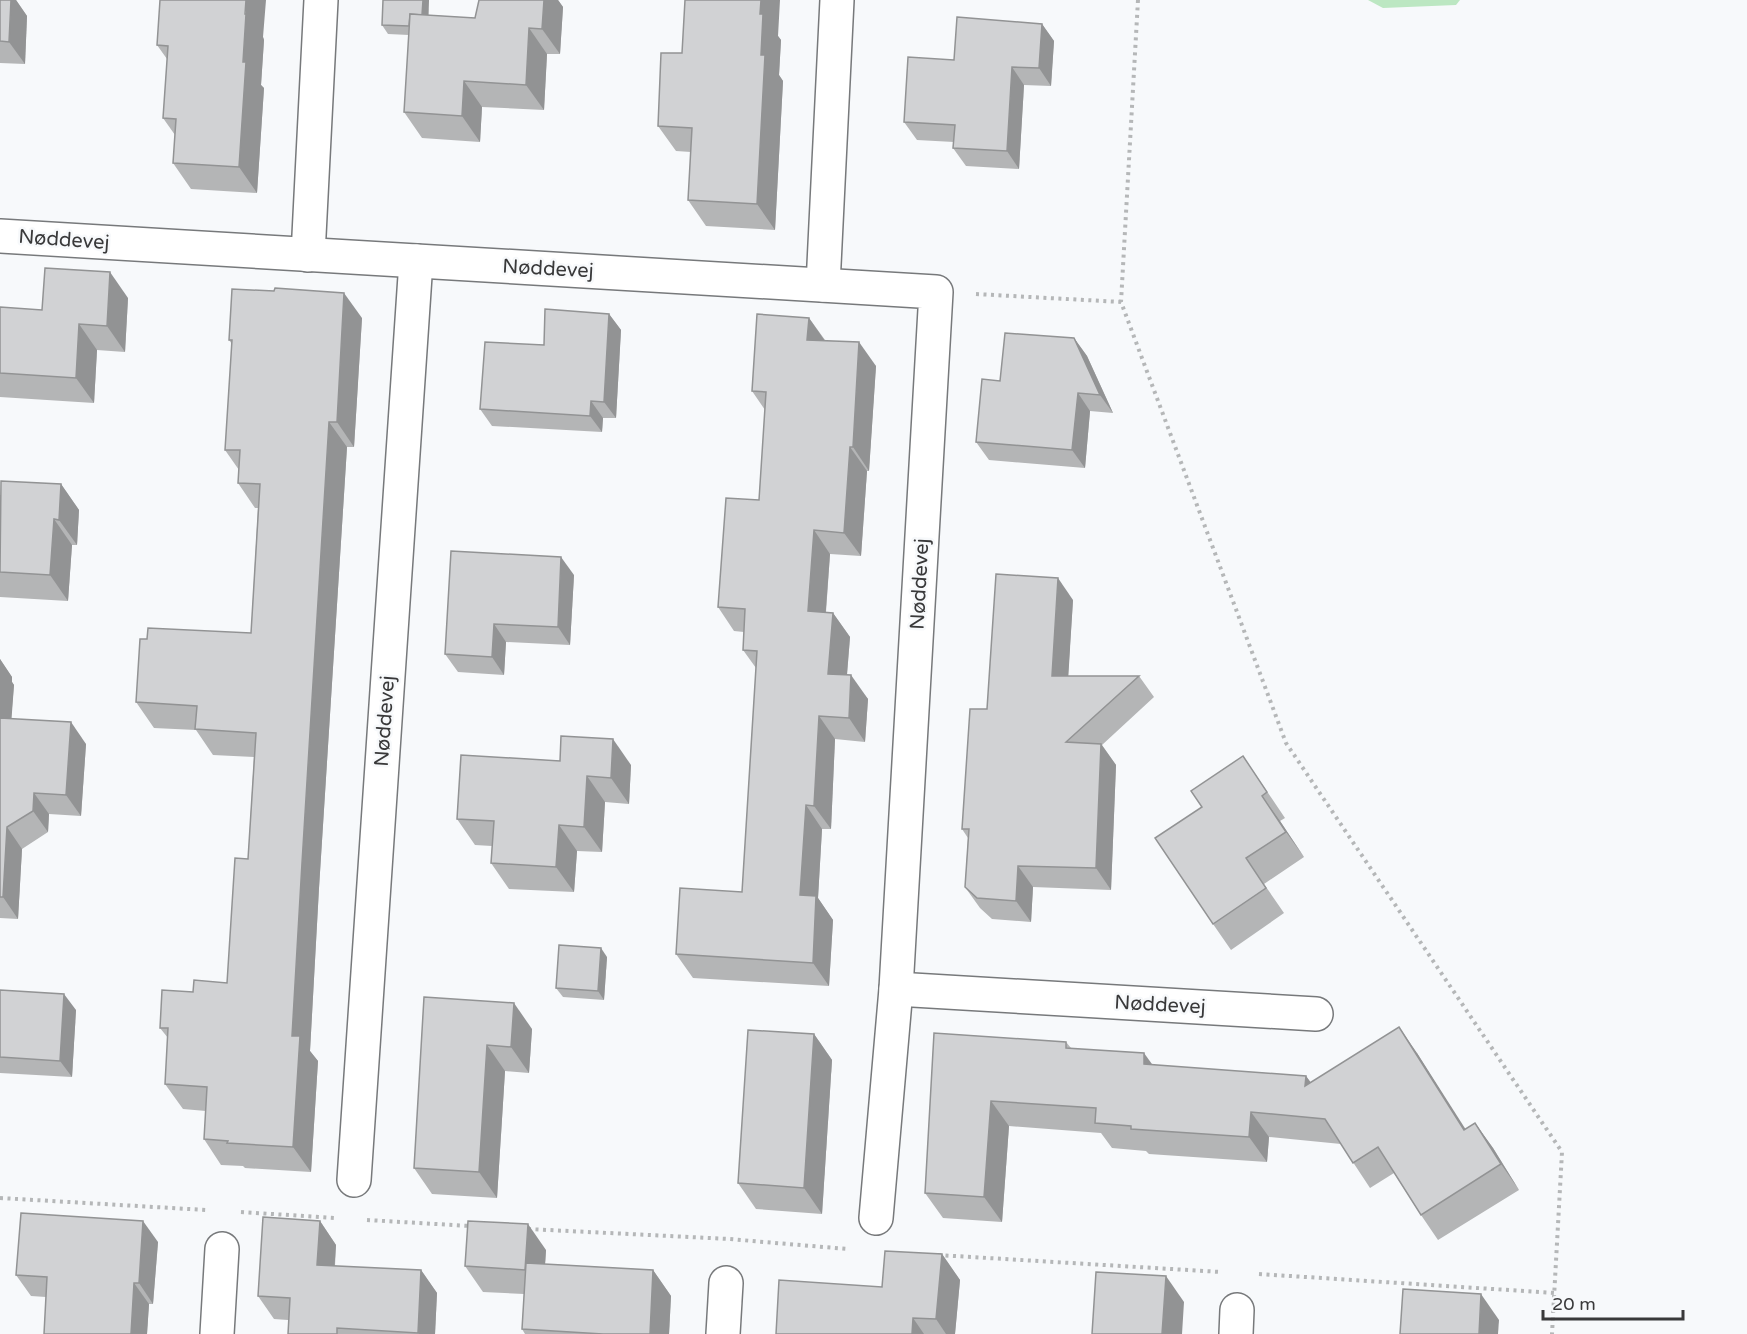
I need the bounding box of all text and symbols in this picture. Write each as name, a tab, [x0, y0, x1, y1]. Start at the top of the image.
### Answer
street label: Nøddevej	[18, 225, 110, 255]
street label: Nøddevej	[502, 255, 594, 283]
street label: Nøddevej	[906, 538, 934, 630]
street label: Nøddevej	[370, 675, 400, 767]
street label: Nøddevej	[1114, 991, 1206, 1019]
scale bar	[1543, 1283, 1682, 1321]
text: 20 m	[1552, 1293, 1596, 1315]

